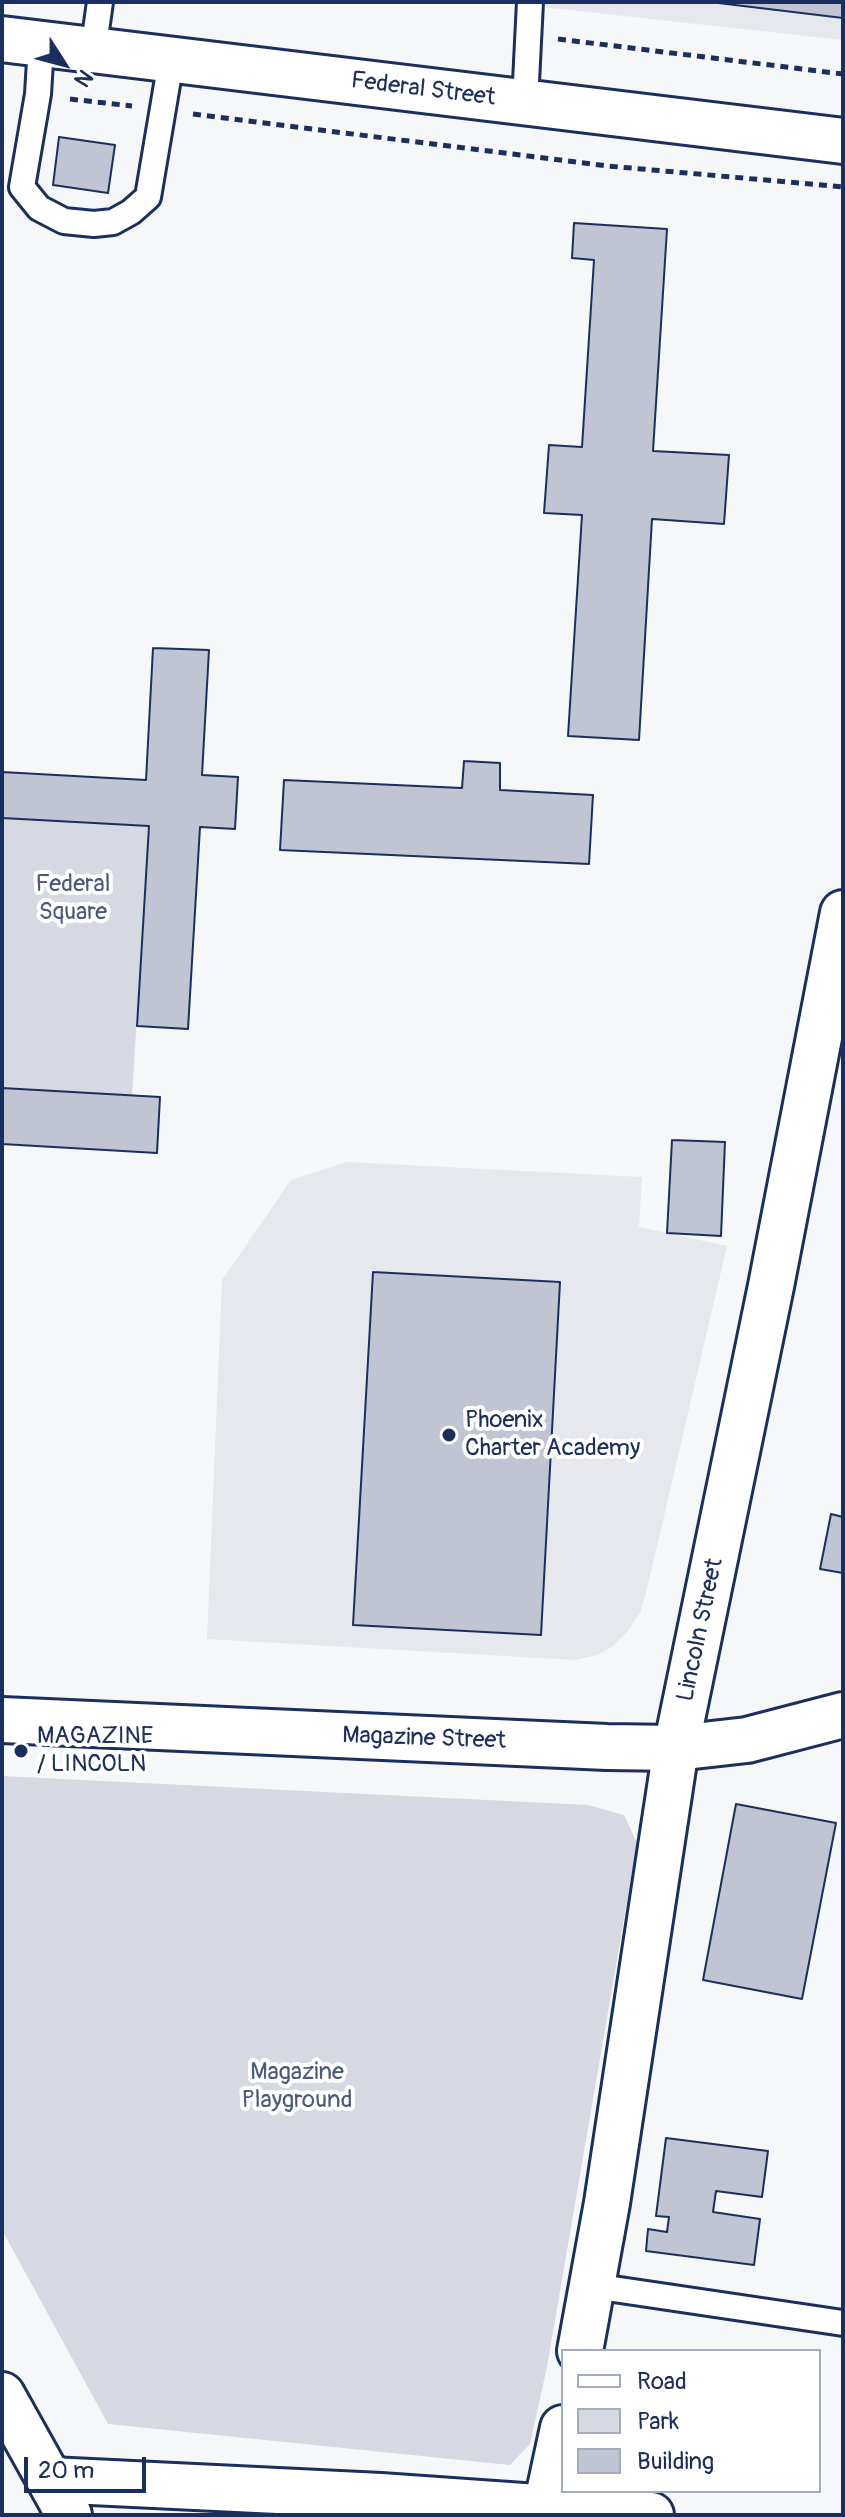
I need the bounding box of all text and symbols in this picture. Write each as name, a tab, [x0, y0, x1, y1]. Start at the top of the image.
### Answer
north arrow	[24, 24, 104, 104]
text: N	[68, 64, 99, 92]
street label: Federal Street	[349, 67, 497, 113]
park label: Federal Square	[36, 871, 110, 927]
place label: Phoenix Charter Academy	[465, 1407, 640, 1463]
marker: Phoenix Charter Academy	[440, 1426, 458, 1444]
street label: Lincoln Street	[672, 1556, 730, 1704]
street label: Magazine Street	[342, 1722, 506, 1756]
place label: MAGAZINE / LINCOLN	[37, 1723, 153, 1779]
marker: MAGAZINE / LINCOLN	[12, 1742, 30, 1760]
park label: Magazine Playground	[242, 2059, 352, 2115]
legend	[561, 2349, 821, 2493]
text: Road	[637, 2367, 687, 2396]
text: Park	[637, 2407, 679, 2436]
scale bar	[28, 2441, 150, 2491]
text: Building	[637, 2447, 714, 2476]
text: 20 m	[38, 2456, 94, 2485]

